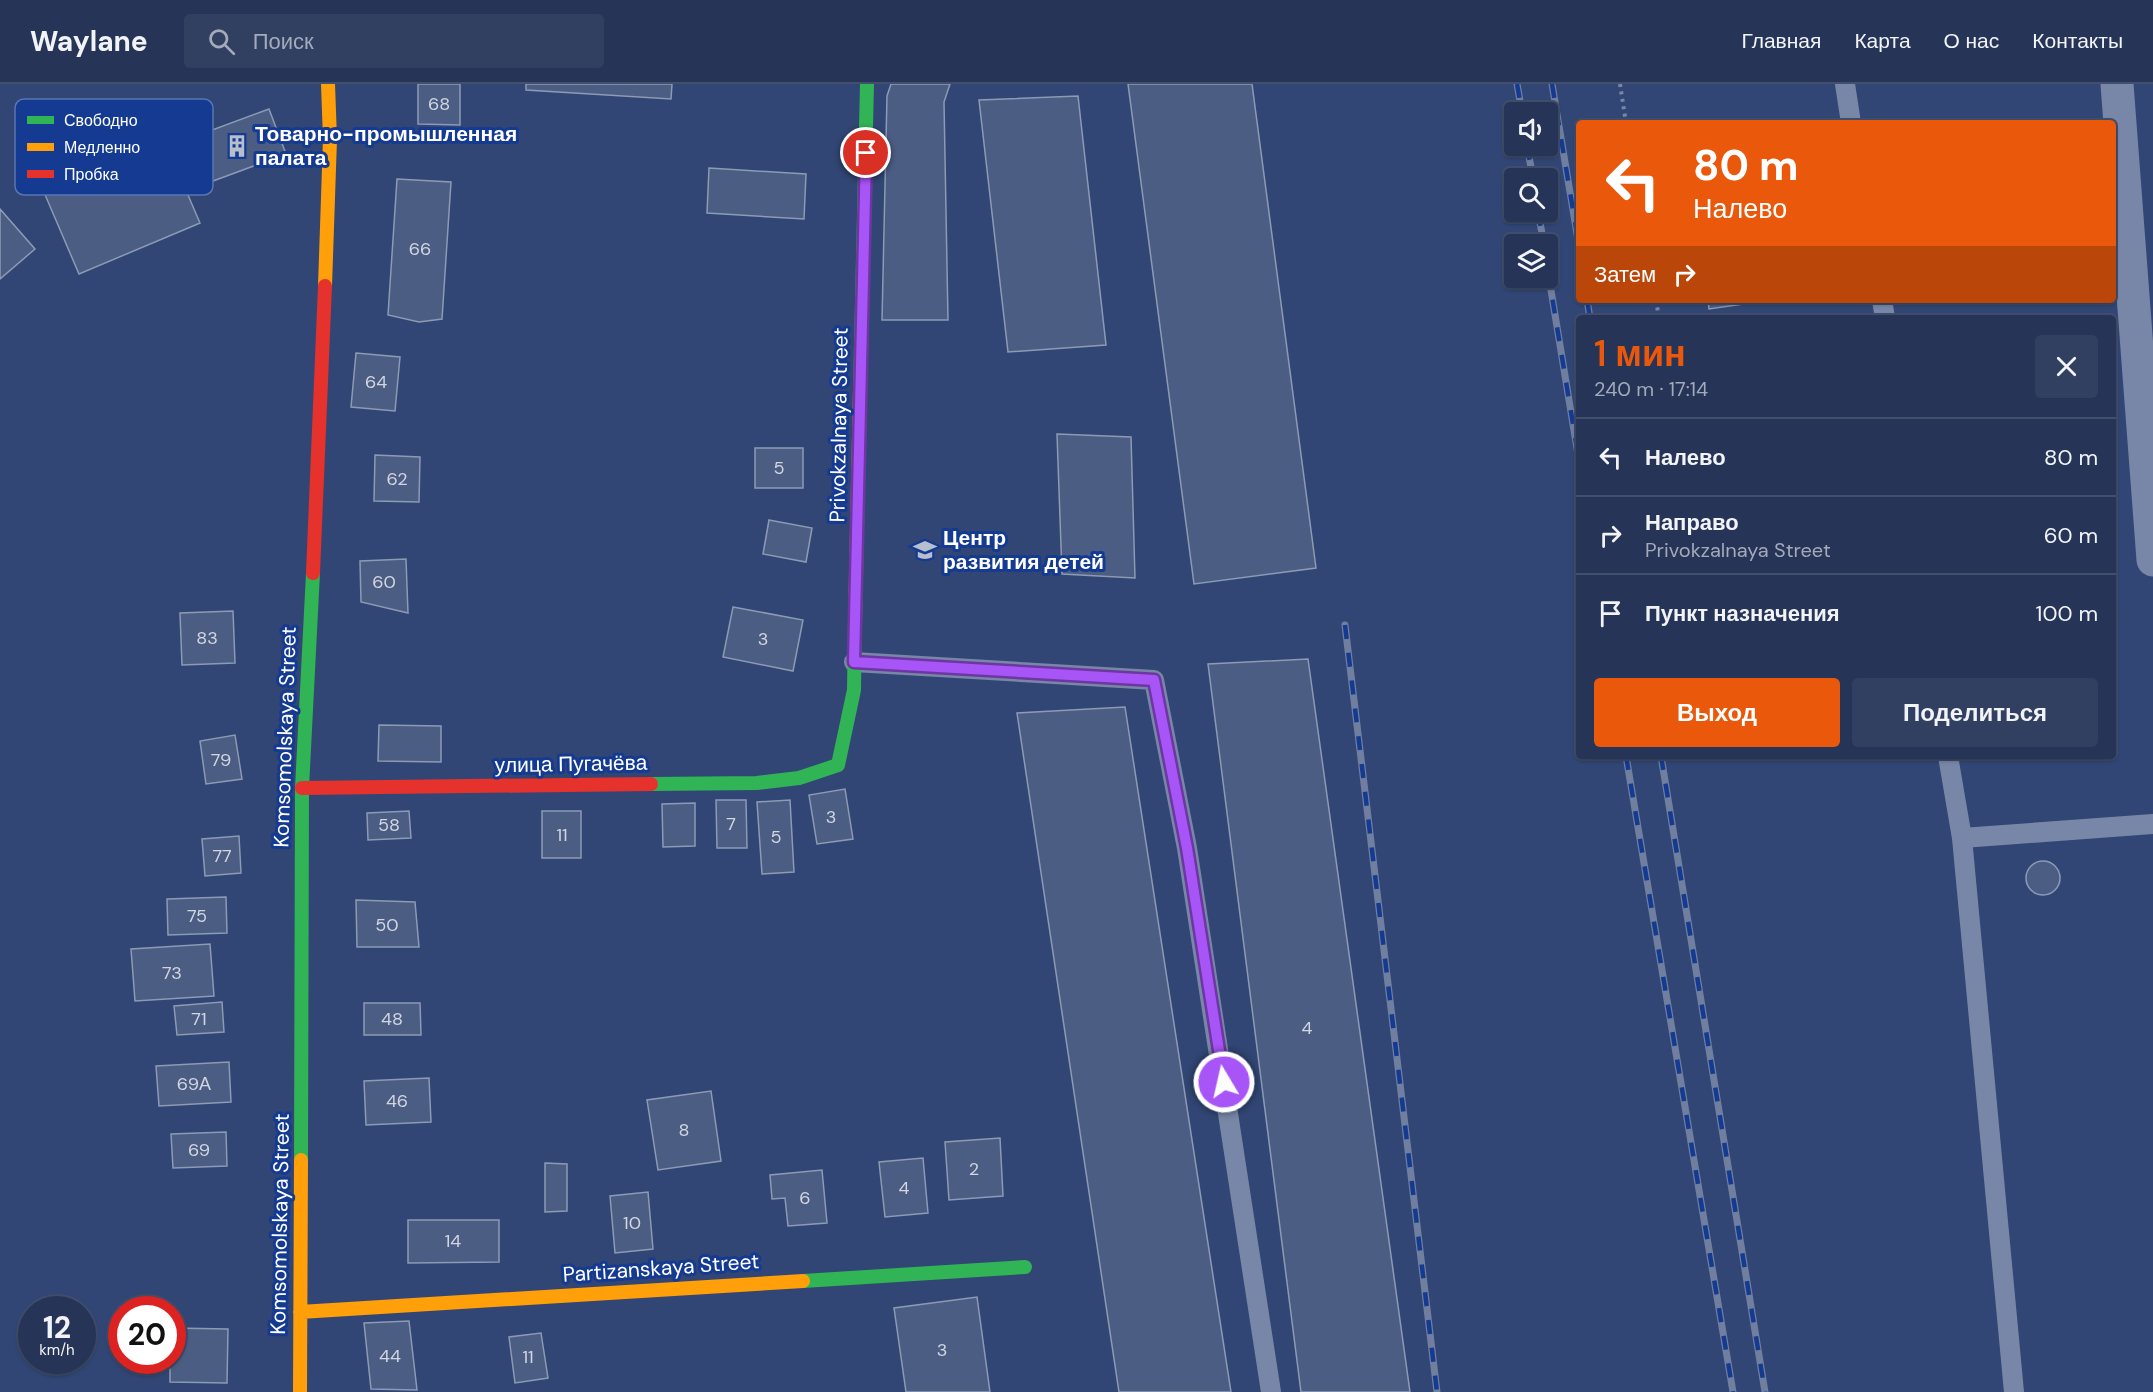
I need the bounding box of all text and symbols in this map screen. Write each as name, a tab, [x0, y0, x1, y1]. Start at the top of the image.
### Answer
search box	[184, 14, 604, 68]
text: Waylane	[30, 23, 148, 60]
icon: search	[205, 25, 238, 58]
text: Поиск	[253, 27, 314, 56]
text: Главная	[1741, 27, 1821, 55]
text: Карта	[1854, 27, 1911, 55]
text: О нас	[1944, 27, 1999, 55]
text: Контакты	[2032, 27, 2123, 55]
house number: 68	[428, 92, 450, 116]
legend	[15, 99, 213, 195]
map controls	[1504, 102, 1558, 288]
button: sound	[1504, 102, 1558, 156]
text: Свободно	[64, 110, 138, 131]
place label: Товарно-промышленная палата	[255, 120, 517, 172]
pin	[840, 127, 891, 178]
building icon: Товарно-промышленная палата	[224, 133, 250, 159]
icon: arrive	[849, 136, 882, 169]
text: Медленно	[64, 137, 140, 158]
text: 80 m	[1693, 138, 1799, 193]
icon: left	[1594, 144, 1672, 222]
text: Пробка	[64, 164, 119, 185]
button: search	[1504, 168, 1558, 222]
text: Налево	[1693, 191, 1787, 226]
button: layers	[1504, 234, 1558, 288]
house number: 66	[409, 237, 431, 261]
icon: right	[1668, 258, 1701, 291]
text: Затем	[1594, 260, 1656, 289]
street label: Privokzalnaya Street	[823, 327, 855, 523]
text: 1 мин	[1594, 330, 1686, 377]
button: close	[2035, 335, 2098, 398]
house number: 64	[365, 370, 387, 394]
text: 240 m · 17:14	[1594, 376, 1708, 402]
icon: left	[1594, 441, 1627, 474]
text: Налево	[1645, 443, 1726, 472]
text: 80 m	[2044, 443, 2098, 472]
house number: 5	[774, 456, 784, 480]
house number: 62	[386, 467, 408, 491]
text: Направо	[1645, 508, 1739, 537]
icon: right	[1594, 519, 1627, 552]
text: 60 m	[2044, 521, 2098, 550]
place label: Центр развития детей	[943, 524, 1104, 576]
school or university icon: Центр развития детей	[912, 537, 938, 563]
text: Privokzalnaya Street	[1645, 537, 1831, 563]
house number: 60	[372, 570, 396, 594]
icon: arrive	[1594, 597, 1627, 630]
text: Пункт назначения	[1645, 599, 1840, 628]
text: 100 m	[2036, 599, 2098, 628]
house number: 83	[196, 626, 218, 650]
street label: Komsomolskaya Street	[267, 626, 303, 848]
house number: 3	[758, 627, 768, 651]
button: Выход	[1594, 678, 1840, 747]
button: Поделиться	[1852, 678, 2098, 747]
house number: 79	[211, 748, 231, 772]
street label: улица Пугачёва	[494, 749, 648, 779]
house number: 3	[826, 805, 836, 829]
house number: 7	[726, 812, 736, 836]
house number: 58	[378, 813, 400, 837]
house number: 11	[556, 823, 568, 847]
house number: 5	[771, 825, 781, 849]
house number: 77	[212, 844, 232, 868]
house number: 75	[187, 904, 207, 928]
house number: 50	[375, 913, 399, 937]
house number: 73	[162, 961, 182, 985]
house number: 71	[191, 1007, 207, 1031]
house number: 48	[381, 1007, 403, 1031]
house number: 4	[1302, 1016, 1313, 1040]
position arrow	[1192, 1050, 1256, 1114]
house number: 69А	[177, 1072, 211, 1096]
house number: 46	[386, 1089, 408, 1113]
street label: Komsomolskaya Street	[264, 1113, 296, 1335]
house number: 8	[679, 1118, 689, 1142]
house number: 69	[188, 1138, 210, 1162]
house number: 2	[969, 1157, 979, 1181]
house number: 4	[899, 1176, 910, 1200]
house number: 6	[799, 1186, 811, 1210]
house number: 10	[623, 1211, 641, 1235]
house number: 14	[445, 1229, 461, 1253]
street label: Partizanskaya Street	[562, 1247, 760, 1289]
speed limit sign: 20	[108, 1296, 186, 1374]
text: 12	[43, 1308, 71, 1347]
house number: 3	[937, 1338, 947, 1362]
text: km/h	[39, 1340, 75, 1360]
house number: 44	[379, 1344, 401, 1368]
house number: 11	[522, 1345, 534, 1369]

